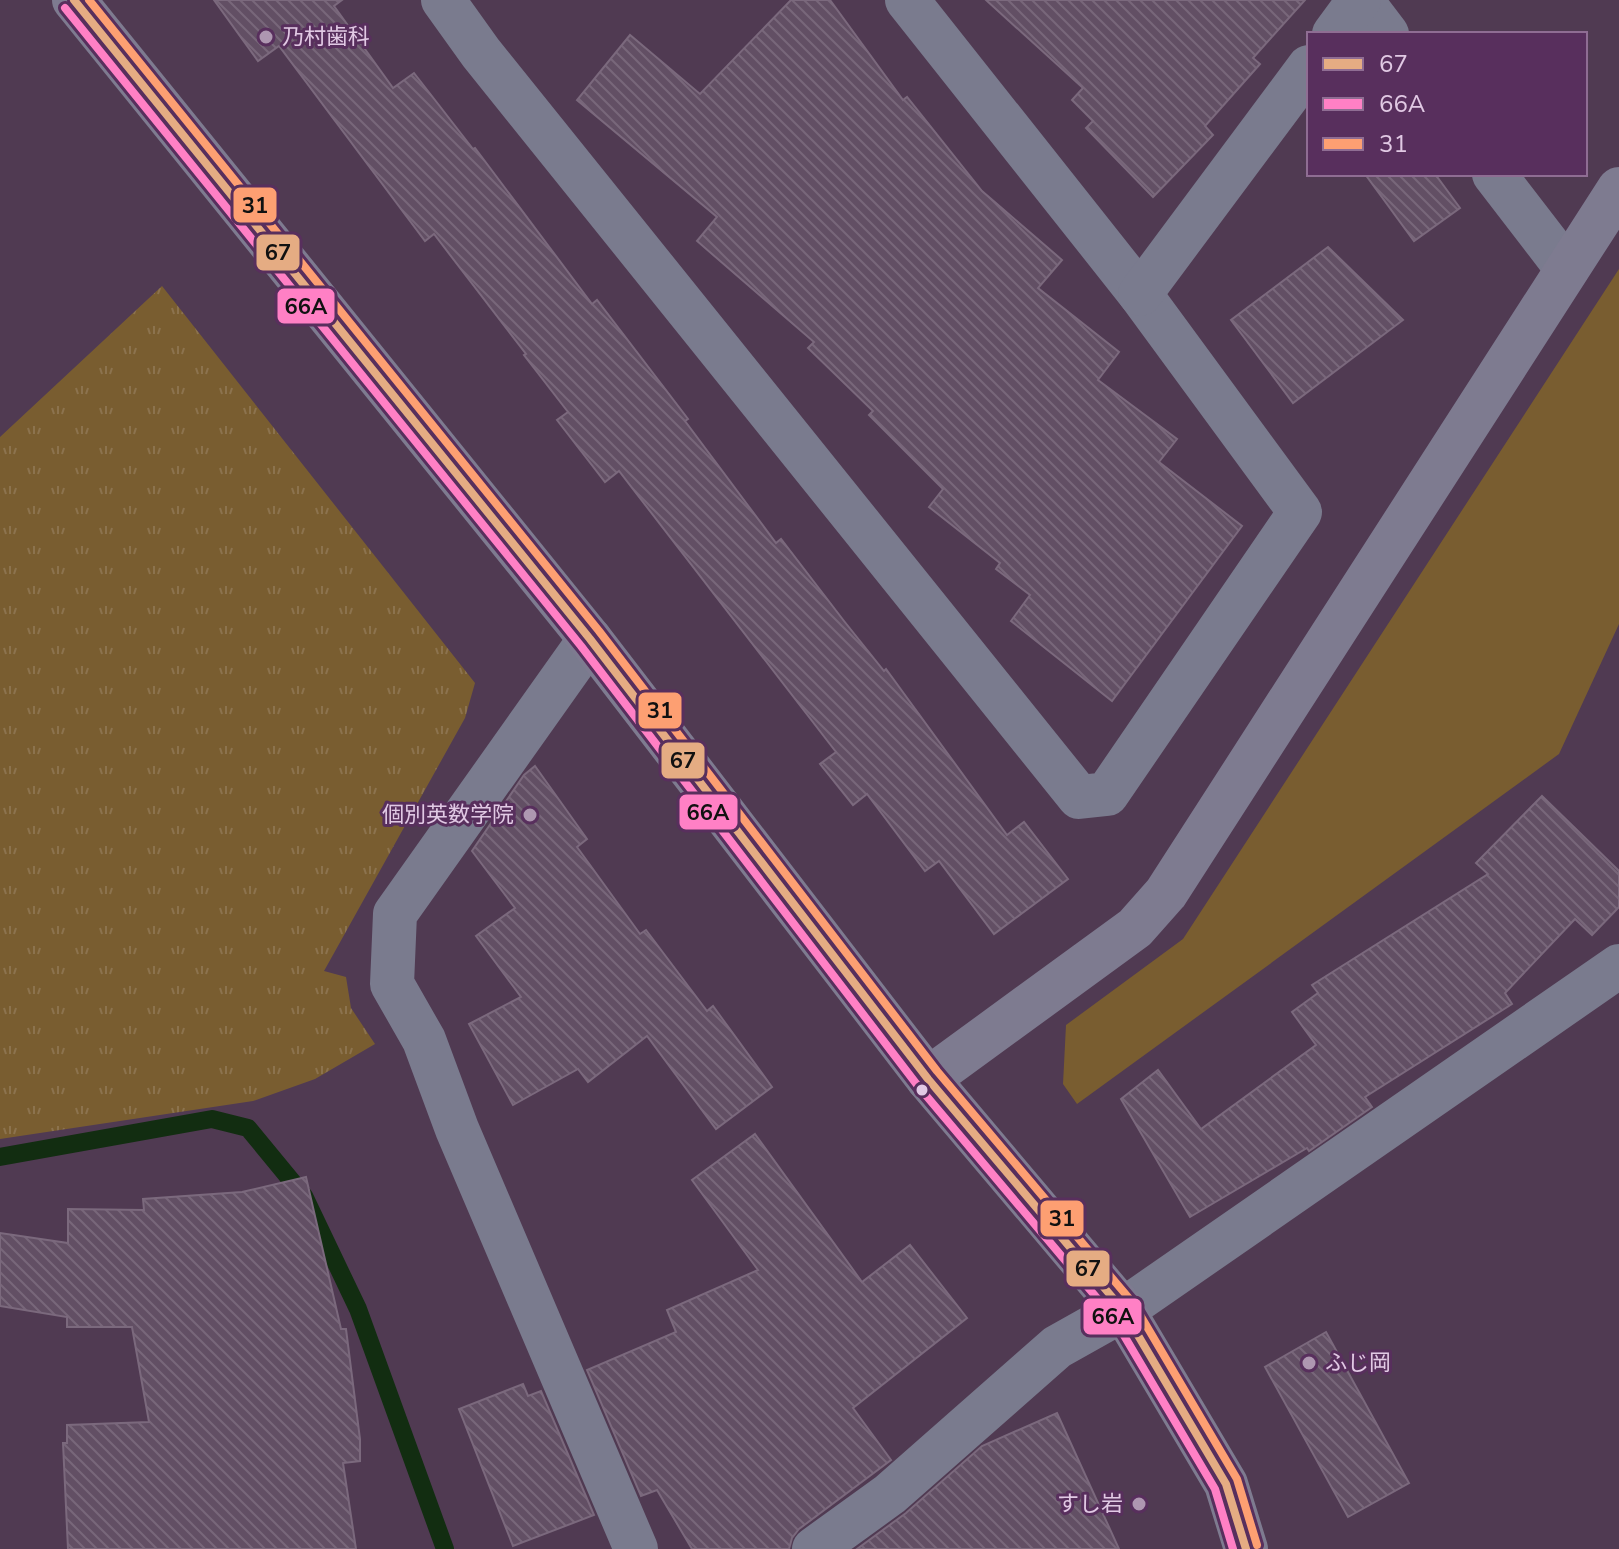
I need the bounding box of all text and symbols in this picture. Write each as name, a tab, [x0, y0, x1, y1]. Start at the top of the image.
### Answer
place label: 乃村歯科	[282, 22, 370, 52]
marker: 乃村歯科	[257, 28, 275, 46]
legend	[1307, 32, 1587, 176]
text: 67	[1379, 48, 1408, 80]
text: 66A	[1379, 88, 1426, 120]
text: 31	[1379, 128, 1408, 160]
line badge: 31	[232, 186, 278, 224]
text: 31	[242, 191, 268, 221]
line badge: 67	[255, 233, 301, 272]
text: 67	[265, 238, 291, 268]
line badge: 66A	[276, 287, 336, 325]
text: 66A	[285, 292, 328, 322]
line badge: 31	[637, 691, 683, 730]
text: 31	[647, 696, 673, 726]
line badge: 67	[660, 741, 706, 780]
text: 67	[670, 746, 696, 776]
line badge: 66A	[678, 793, 739, 831]
text: 66A	[687, 798, 730, 828]
place label: 個別英数学院	[382, 800, 514, 830]
marker: 個別英数学院	[521, 806, 539, 824]
unlabelled marker	[914, 1082, 930, 1098]
line badge: 31	[1039, 1199, 1085, 1238]
text: 31	[1049, 1204, 1075, 1234]
line badge: 67	[1065, 1249, 1111, 1288]
text: 67	[1075, 1254, 1101, 1284]
line badge: 66A	[1082, 1297, 1143, 1336]
text: 66A	[1092, 1302, 1135, 1332]
place label: ふじ岡	[1325, 1348, 1391, 1378]
marker: ふじ岡	[1300, 1354, 1318, 1372]
place label: すし岩	[1057, 1489, 1123, 1519]
marker: すし岩	[1130, 1495, 1148, 1513]

